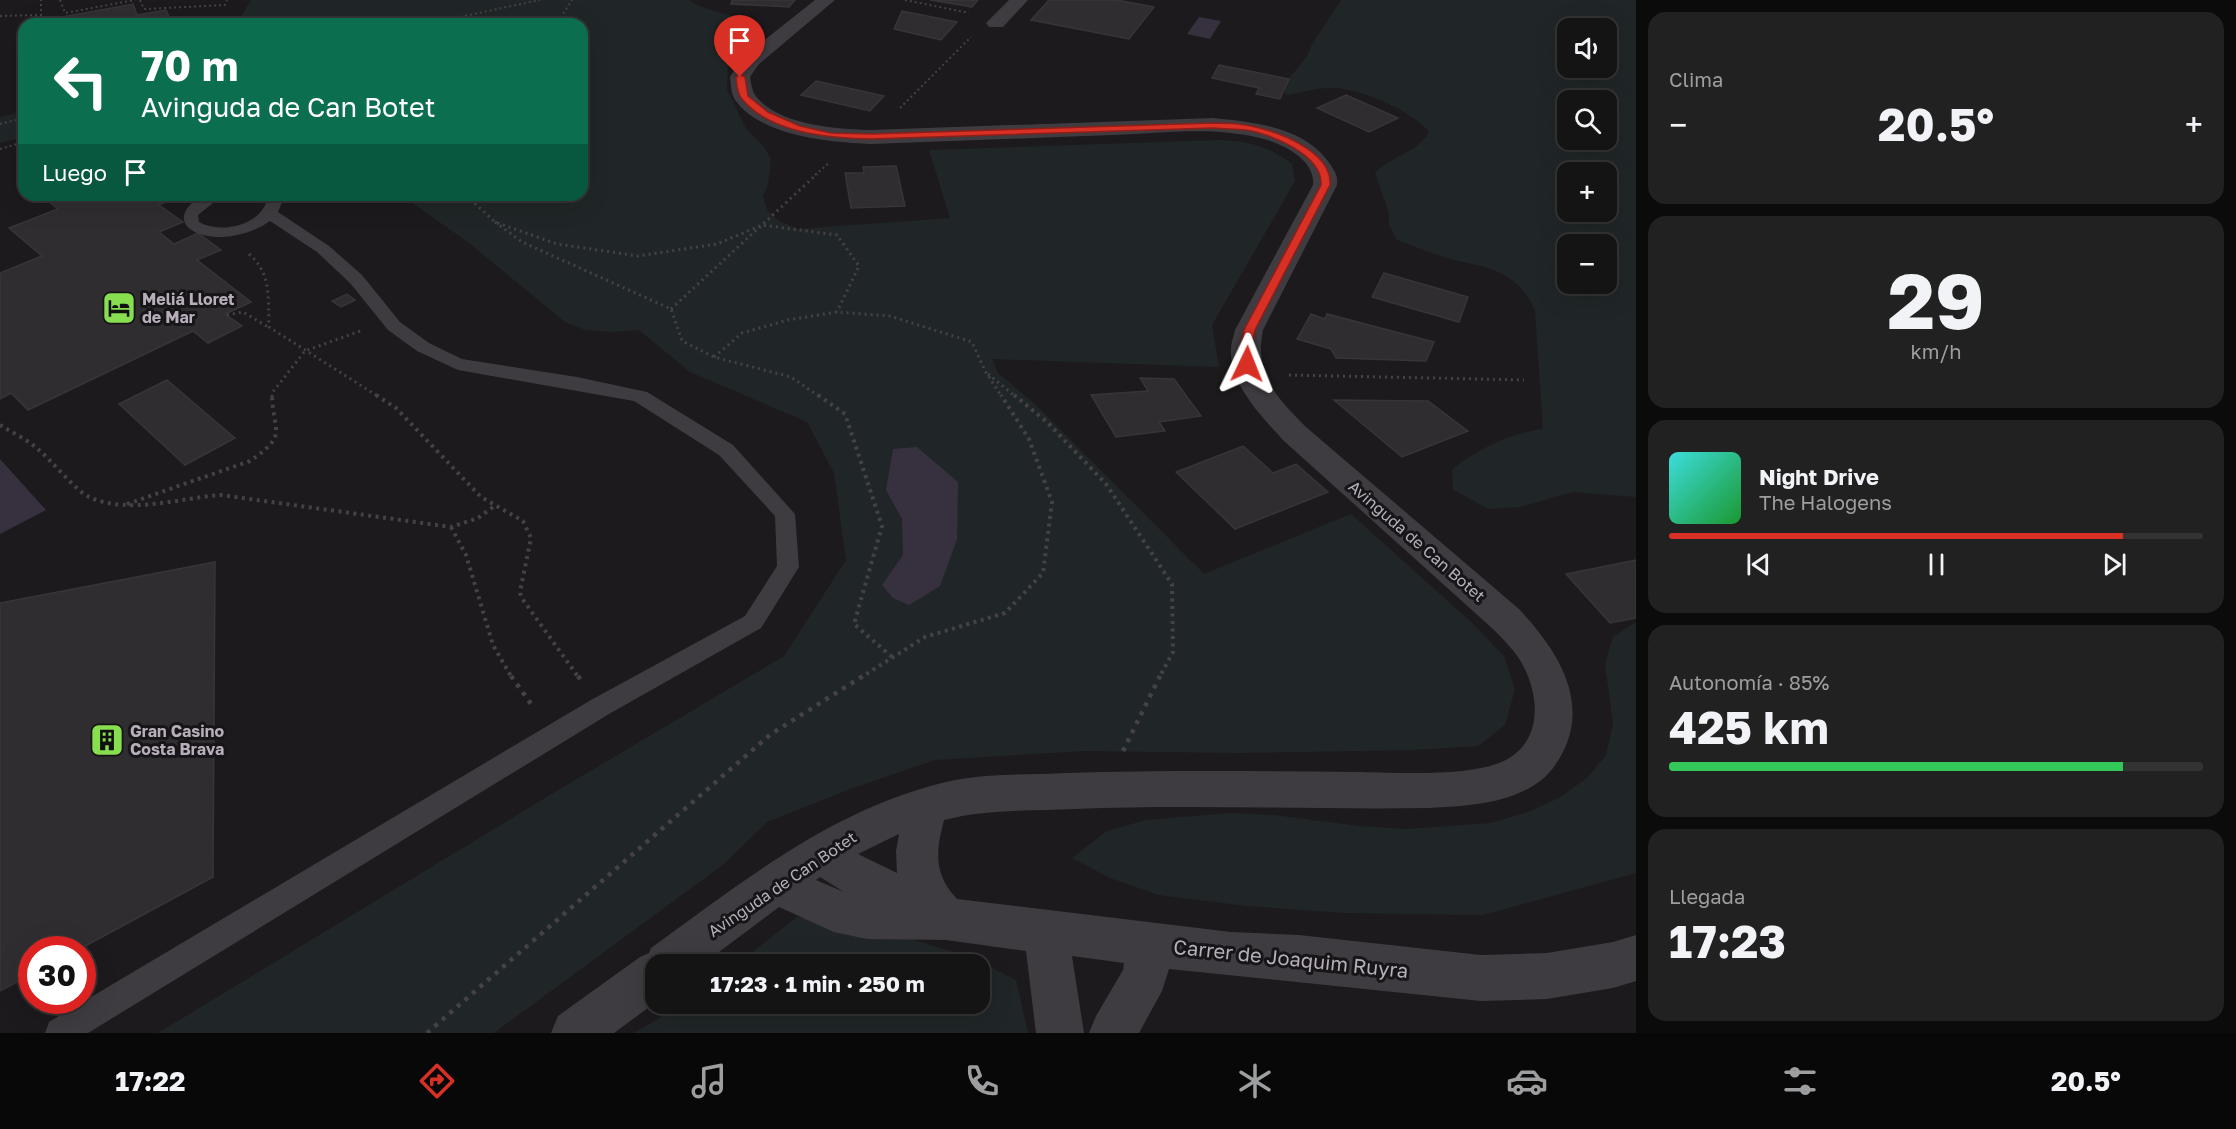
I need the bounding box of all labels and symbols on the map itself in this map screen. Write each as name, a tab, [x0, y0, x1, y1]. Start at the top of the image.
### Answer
pin	[714, 15, 765, 77]
place label: Meliá Lloret de Mar	[142, 289, 234, 327]
hotel icon: Meliá Lloret de Mar	[101, 290, 137, 326]
position arrow	[1215, 332, 1279, 396]
street label: Avinguda de Can Botet	[1345, 476, 1489, 606]
place label: Gran Casino Costa Brava	[130, 721, 224, 759]
building icon: Gran Casino Costa Brava	[89, 722, 125, 758]
street label: Avinguda de Can Botet	[704, 827, 860, 941]
street label: Carrer de Joaquim Ruyra	[1172, 934, 1410, 982]
speed limit sign: 30	[18, 936, 96, 1014]

